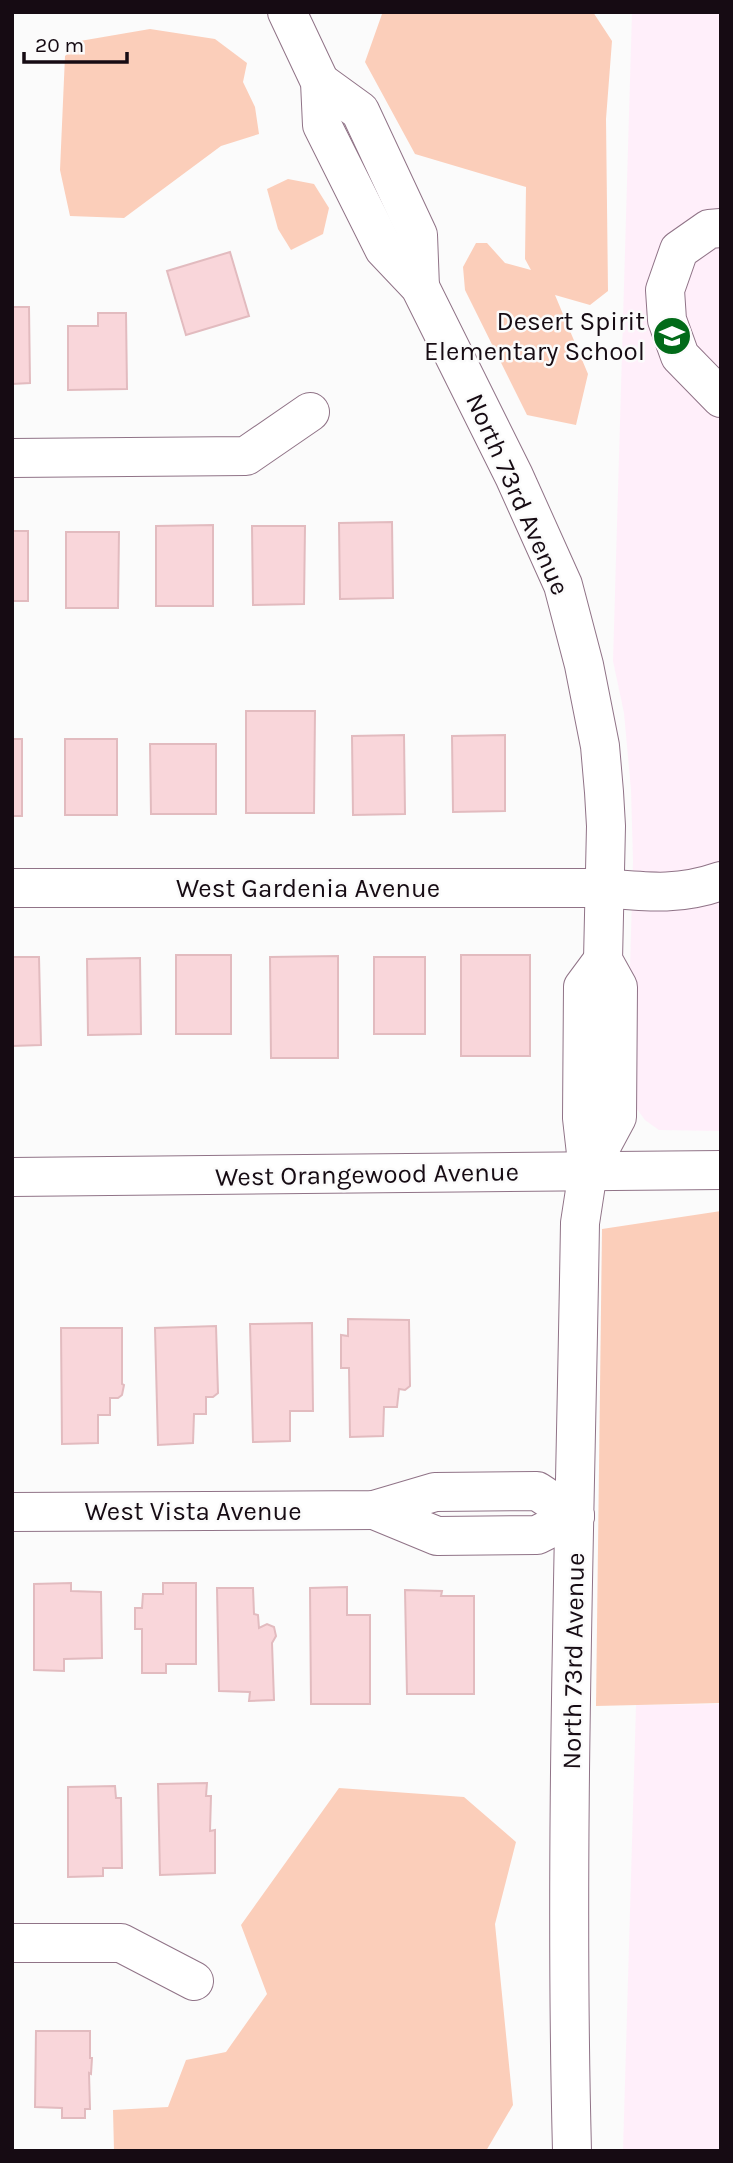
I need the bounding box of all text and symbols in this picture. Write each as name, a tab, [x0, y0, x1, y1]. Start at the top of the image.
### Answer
scale bar	[24, 21, 128, 65]
text: 20 m	[35, 33, 84, 57]
place label: Desert Spirit Elementary School	[424, 306, 645, 367]
school or university icon: Desert Spirit Elementary School	[651, 315, 693, 357]
street label: North 73rd Avenue	[459, 389, 576, 600]
street label: West Gardenia Avenue	[176, 873, 440, 904]
street label: West Orangewood Avenue	[215, 1156, 519, 1193]
street label: West Vista Avenue	[84, 1496, 302, 1527]
street label: North 73rd Avenue	[556, 1552, 591, 1770]

